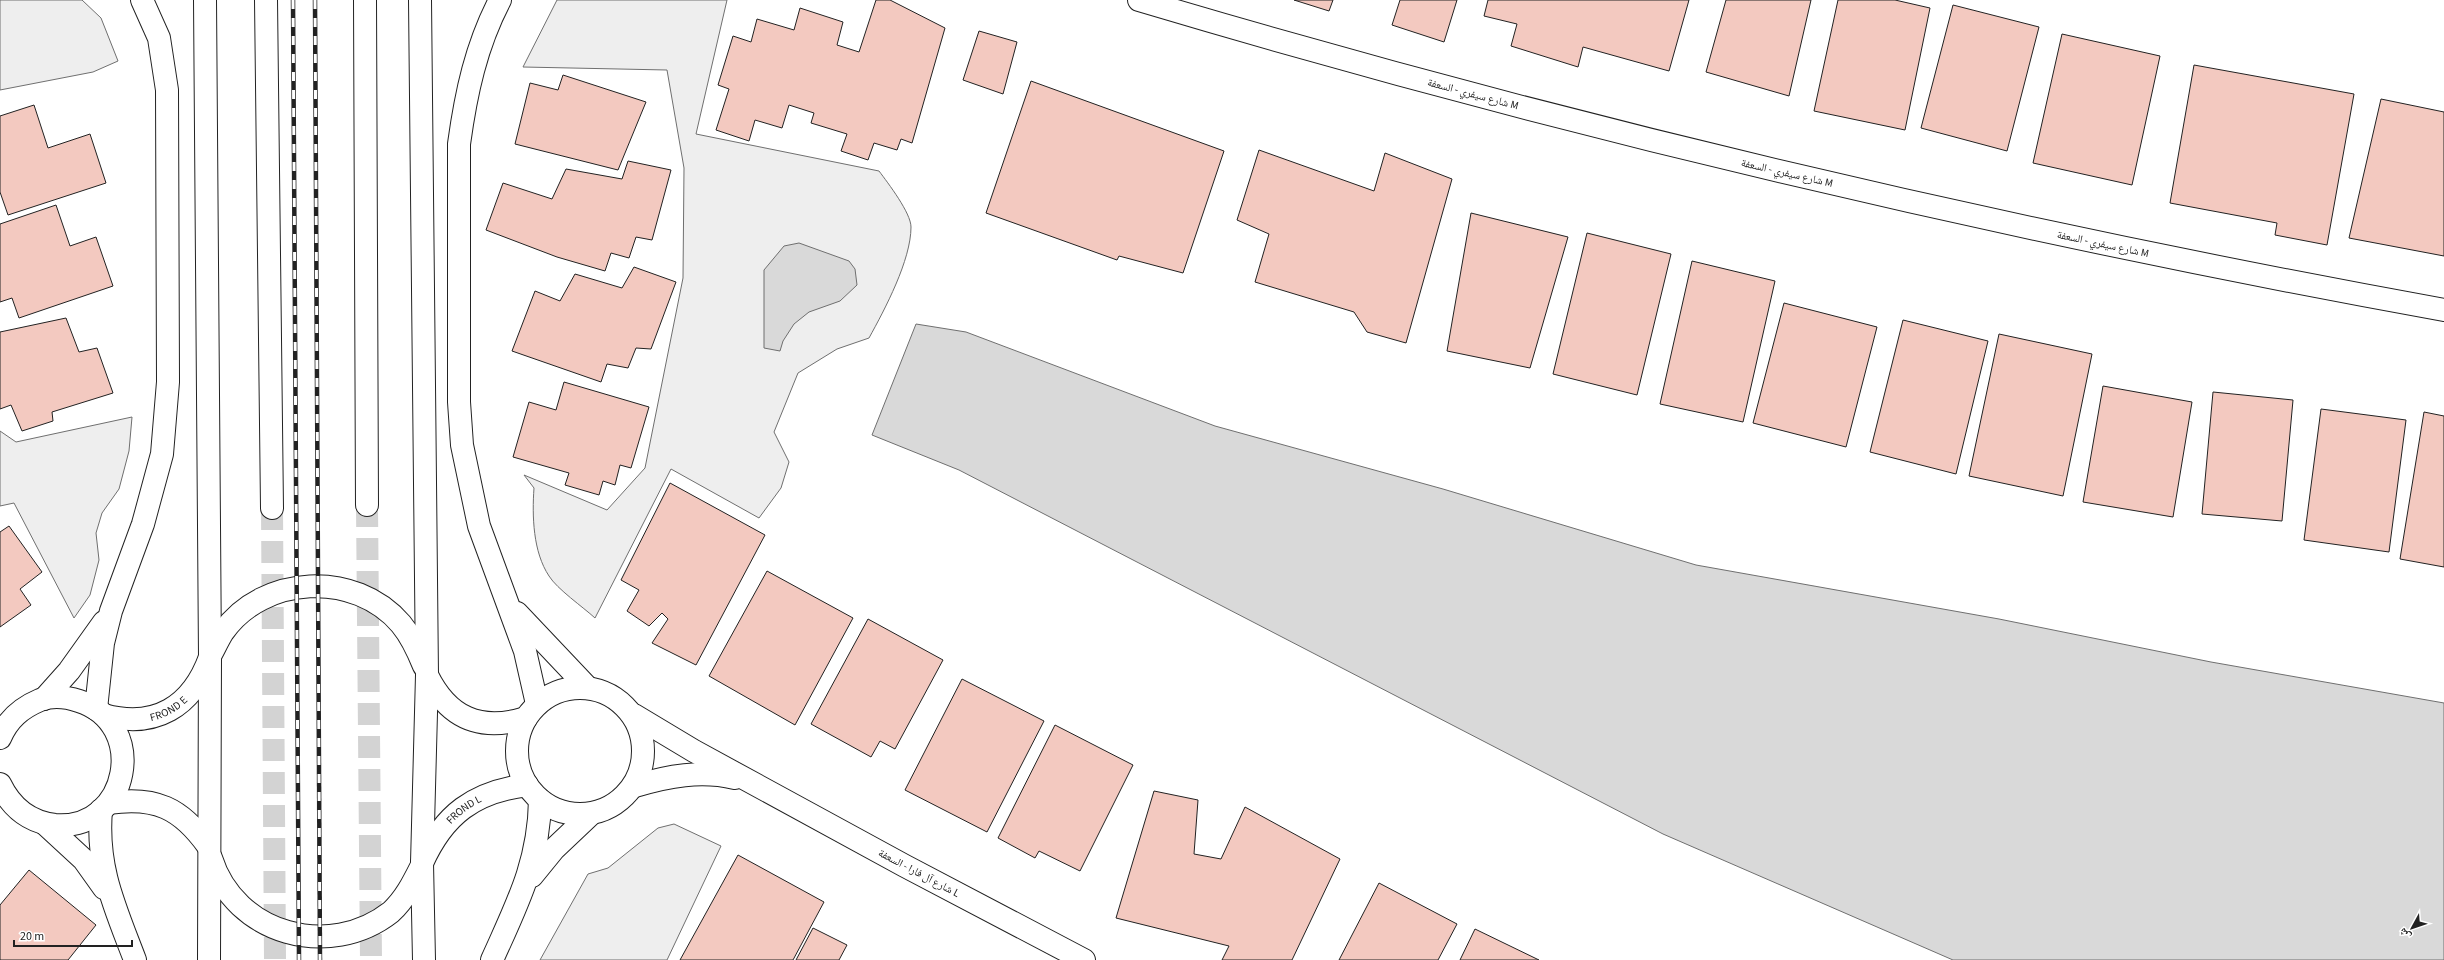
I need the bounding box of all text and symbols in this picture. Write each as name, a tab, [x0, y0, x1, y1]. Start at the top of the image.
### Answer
street label: شارع سيفري - السعفة M	[1426, 75, 1520, 114]
street label: شارع سيفري - السعفة M	[1739, 155, 1834, 192]
street label: شارع سيفري - السعفة M	[2055, 227, 2150, 262]
street label: FROND E	[148, 692, 191, 725]
street label: FROND L	[442, 791, 484, 827]
street label: شارع آل فارا - السعفة L	[876, 845, 963, 901]
north arrow	[2392, 908, 2432, 948]
scale bar	[14, 922, 132, 948]
text: ش	[2395, 925, 2414, 943]
text: 20 m	[20, 928, 44, 945]

